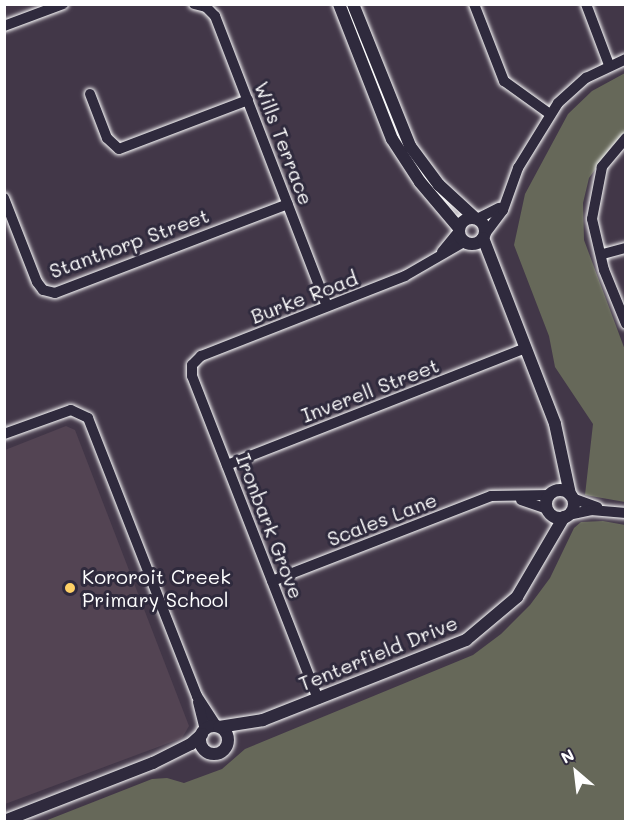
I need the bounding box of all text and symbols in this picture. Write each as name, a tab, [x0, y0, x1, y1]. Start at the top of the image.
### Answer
street label: Wills Terrace	[249, 78, 319, 208]
street label: Stanthorp Street	[46, 203, 212, 283]
street label: Burke Road	[247, 266, 361, 328]
street label: Inverell Street	[298, 353, 442, 427]
street label: Ironbark Grove	[231, 450, 309, 602]
street label: Scales Lane	[324, 487, 440, 551]
place label: Kororoit Creek Primary School	[82, 564, 231, 611]
marker: Kororoit Creek Primary School	[63, 581, 77, 595]
street label: Tenterfield Drive	[295, 610, 461, 696]
north arrow	[546, 742, 606, 802]
text: N	[557, 744, 578, 768]

